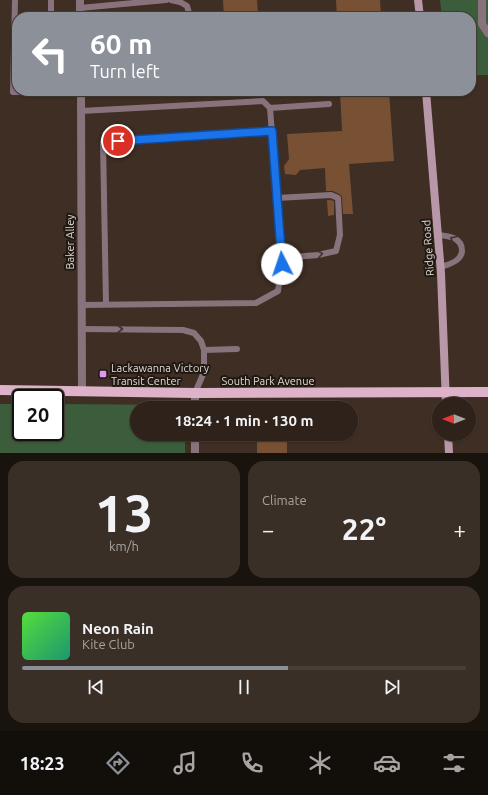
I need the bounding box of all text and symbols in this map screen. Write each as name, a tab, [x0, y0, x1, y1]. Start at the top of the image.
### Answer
icon: left	[24, 28, 76, 80]
text: 60 m	[90, 28, 152, 59]
text: Turn left	[90, 61, 160, 81]
pin	[101, 124, 135, 158]
icon: arrive	[107, 130, 129, 152]
street label: Baker Alley	[64, 214, 76, 270]
street label: Ridge Road	[420, 220, 436, 276]
one-way arrow	[450, 236, 458, 244]
position arrow	[261, 243, 303, 285]
one-way arrow	[317, 250, 323, 259]
one-way arrow	[117, 325, 123, 333]
place label: Lackawanna Victory Transit Center	[111, 362, 210, 387]
marker: Lackawanna Victory Transit Center	[98, 369, 108, 379]
street label: South Park Avenue	[221, 375, 315, 387]
speed limit sign: 20	[12, 389, 64, 441]
north arrow	[432, 397, 476, 441]
map controls	[432, 397, 476, 441]
text: 18:24 · 1 min · 130 m	[175, 412, 313, 429]
text: 13	[95, 484, 153, 542]
text: Climate	[262, 493, 307, 507]
text: 22°	[342, 512, 386, 546]
text: −	[262, 517, 274, 542]
text: +	[454, 517, 466, 542]
text: km/h	[109, 539, 139, 553]
text: Neon Rain	[82, 620, 154, 637]
text: Kite Club	[82, 637, 135, 651]
icon: previous	[85, 676, 107, 698]
icon: pause	[233, 676, 255, 698]
icon: next	[381, 676, 403, 698]
icon: directions	[104, 749, 132, 777]
icon: music	[171, 749, 199, 777]
icon: phone	[238, 749, 266, 777]
icon: climate	[306, 749, 334, 777]
icon: car	[373, 749, 401, 777]
icon: filters	[440, 749, 468, 777]
text: 18:23	[20, 753, 65, 773]

